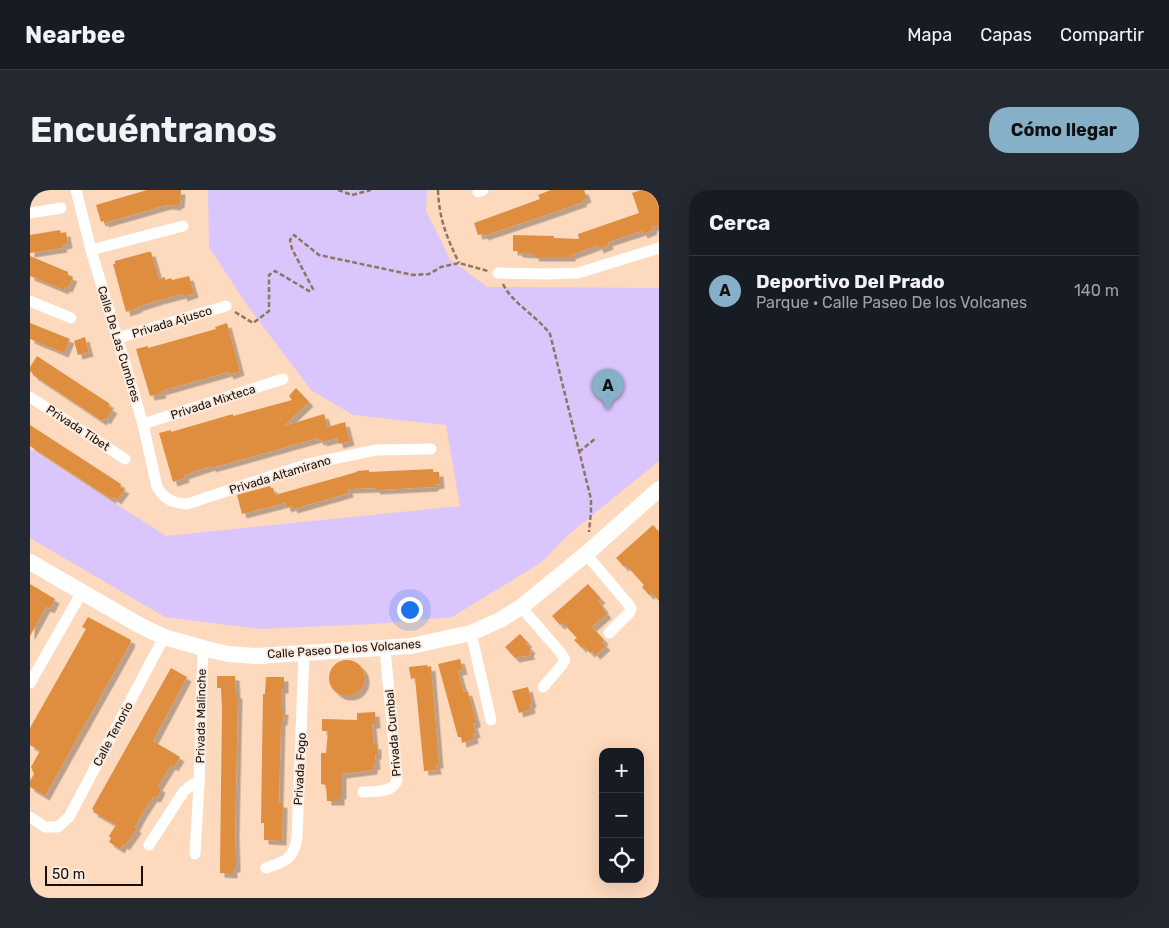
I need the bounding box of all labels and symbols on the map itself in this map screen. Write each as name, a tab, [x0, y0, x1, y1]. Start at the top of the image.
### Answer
street label: Calle De Las Cumbres	[95, 284, 143, 404]
street label: Privada Ajusco	[130, 303, 214, 341]
pin: A	[592, 369, 624, 410]
street label: Privada Mixteca	[169, 382, 257, 422]
street label: Privada Tibet	[44, 402, 113, 454]
street label: Privada Altamirano	[227, 453, 333, 497]
your location	[397, 597, 423, 623]
street label: Calle Paseo De los Volcanes	[267, 637, 421, 661]
street label: Privada Malinche	[193, 668, 209, 764]
street label: Privada Cumbal	[382, 689, 404, 777]
street label: Calle Tenorio	[90, 699, 136, 769]
street label: Privada Fogo	[291, 732, 309, 806]
scale bar	[45, 863, 142, 886]

